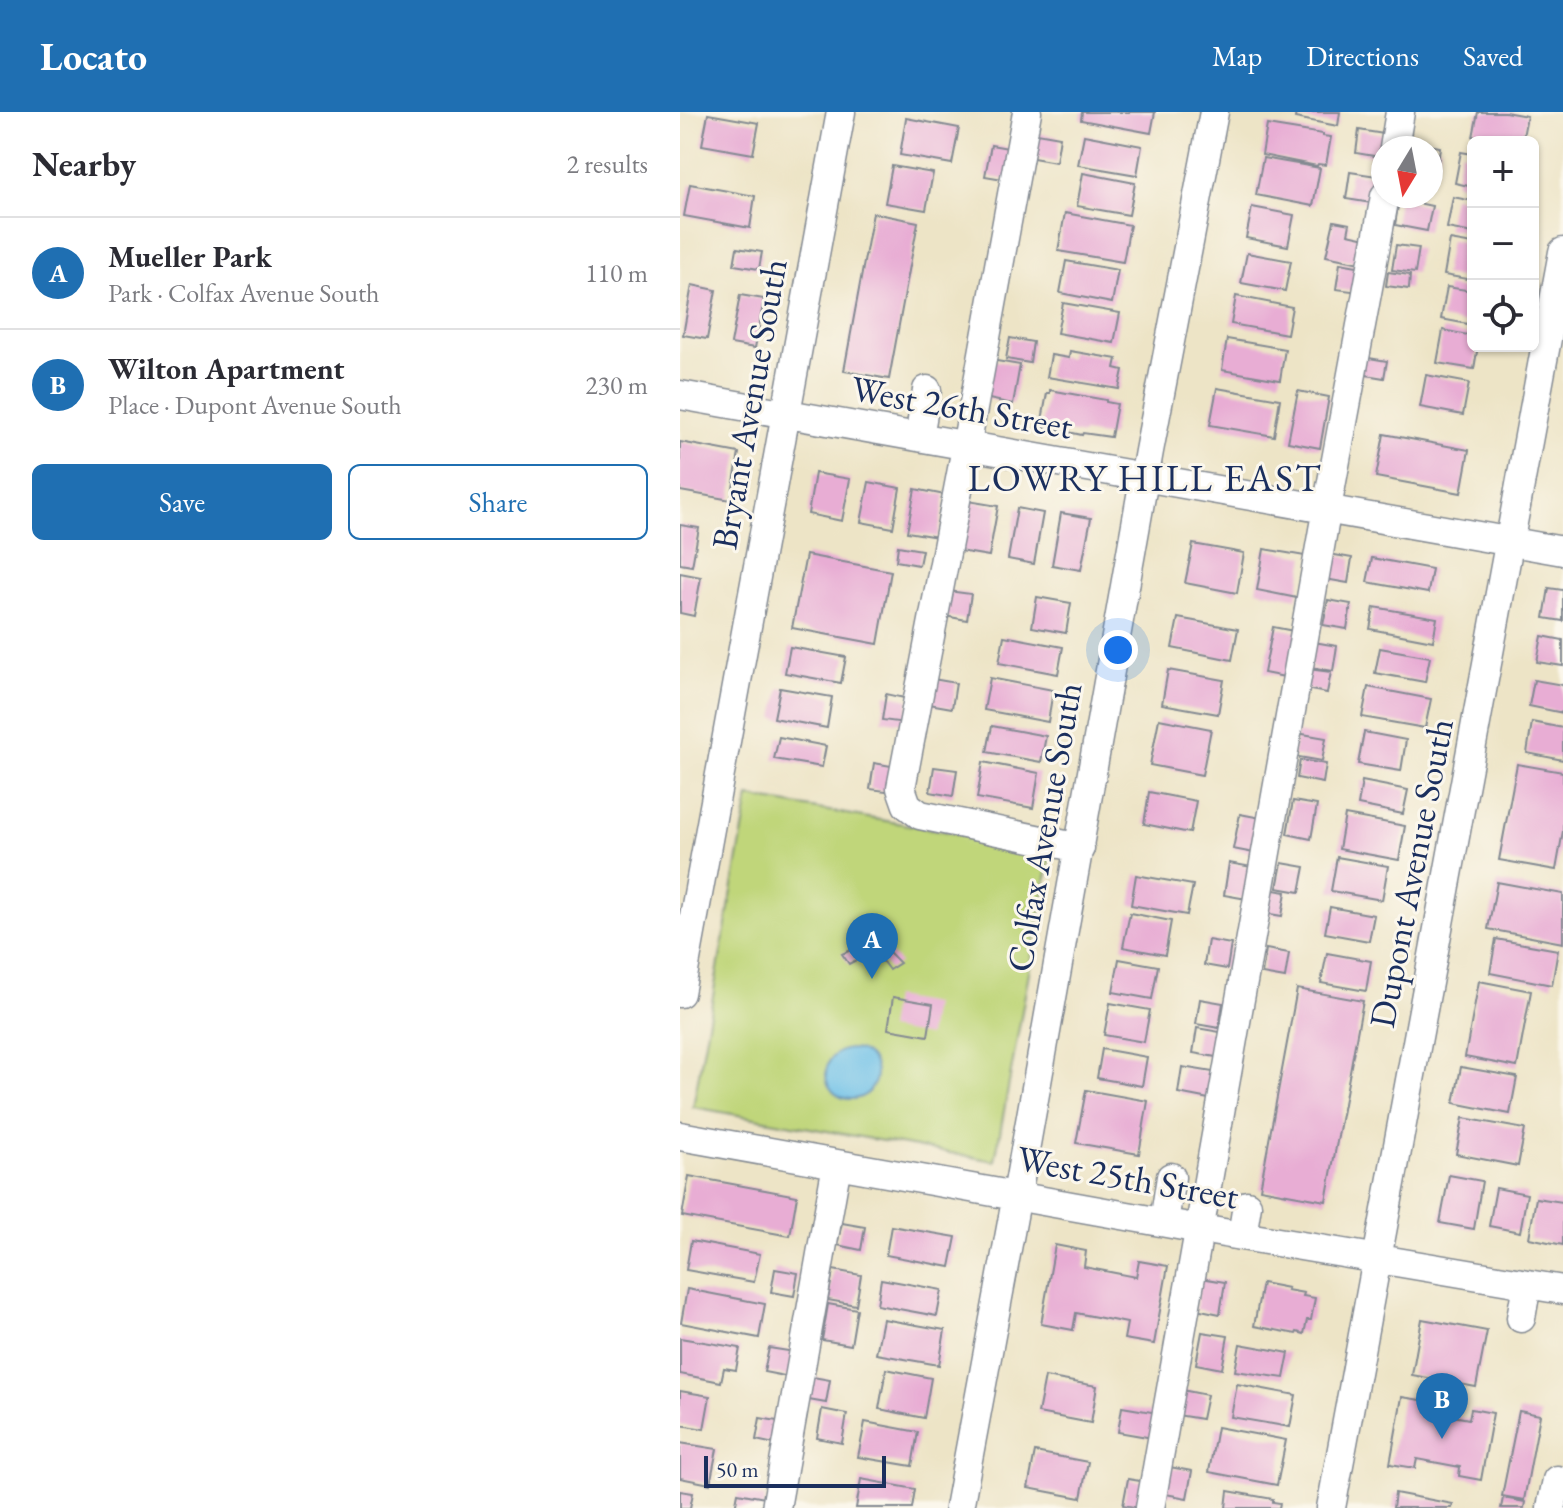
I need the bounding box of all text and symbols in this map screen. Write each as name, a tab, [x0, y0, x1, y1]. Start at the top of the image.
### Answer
text: Locato	[40, 32, 147, 81]
text: Map	[1212, 38, 1262, 74]
text: Directions	[1306, 38, 1419, 74]
text: Saved	[1463, 38, 1523, 74]
north arrow	[1371, 136, 1443, 208]
map controls	[1467, 136, 1539, 352]
button: +	[1467, 136, 1539, 208]
text: Nearby	[32, 142, 136, 186]
text: 2 results	[567, 147, 648, 181]
button: −	[1467, 208, 1539, 280]
text: Mueller Park	[108, 237, 272, 276]
street label: Bryant Avenue South	[700, 255, 798, 553]
text: A	[49, 256, 67, 290]
text: 110 m	[585, 256, 648, 290]
text: Park · Colfax Avenue South	[108, 276, 380, 310]
button: locate	[1467, 280, 1539, 352]
text: Wilton Apartment	[108, 349, 344, 388]
street label: West 26th Street	[847, 364, 1077, 450]
text: B	[50, 368, 66, 402]
text: 230 m	[585, 368, 648, 402]
text: Place · Dupont Avenue South	[108, 388, 402, 422]
district label: LOWRY HILL EAST	[968, 453, 1322, 502]
button: Save	[32, 464, 332, 540]
button: Share	[348, 464, 648, 540]
your location	[1098, 630, 1138, 670]
street label: Colfax Avenue South	[995, 679, 1093, 975]
street label: Dupont Avenue South	[1358, 714, 1464, 1032]
pin: A	[846, 913, 898, 979]
street label: West 25th Street	[1013, 1134, 1243, 1220]
pin: B	[1416, 1373, 1468, 1439]
scale bar	[704, 1452, 886, 1488]
text: 50 m	[716, 1455, 759, 1484]

